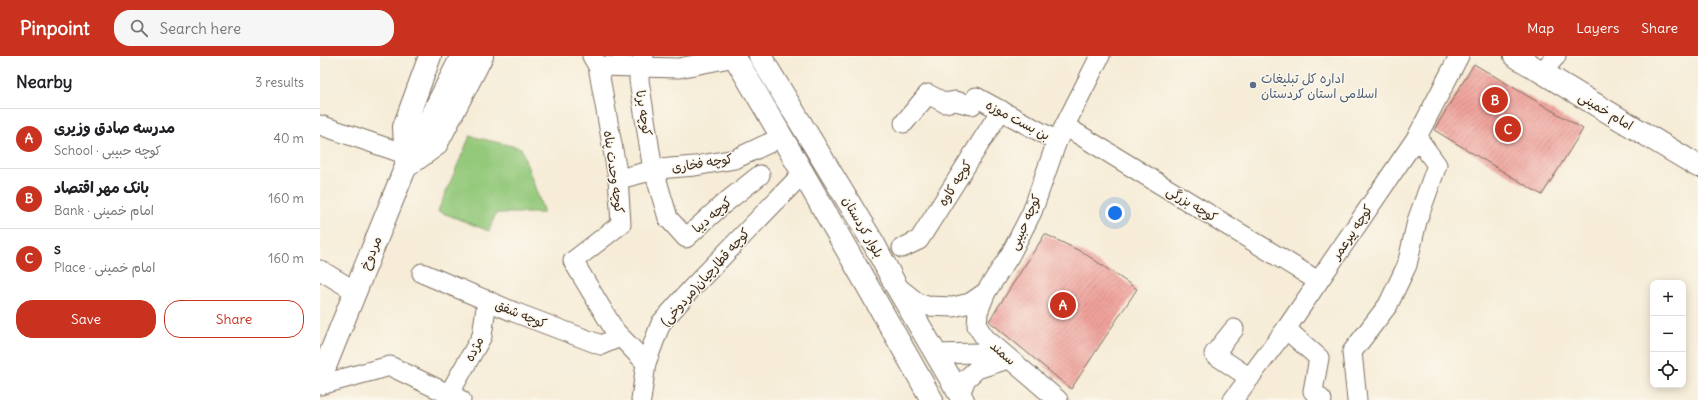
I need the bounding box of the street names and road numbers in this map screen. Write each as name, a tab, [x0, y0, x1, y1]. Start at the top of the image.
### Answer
street label: امام خمینی	[1575, 88, 1636, 136]
street label: کوچه برنا	[632, 89, 656, 138]
street label: بن بست موزه	[983, 96, 1053, 144]
street label: کوچه وحدت پناه	[600, 130, 628, 215]
street label: کوچه فخاری	[670, 150, 734, 176]
street label: کوچه کاوه	[934, 156, 976, 209]
street label: کوچه بزرگی	[1163, 182, 1221, 227]
street label: کوچه حبیبی	[1005, 191, 1046, 253]
street label: کوچه دیبا	[689, 193, 736, 237]
street label: بلوار کردستان	[839, 193, 887, 261]
street label: کوچه پیرعمر	[1327, 201, 1377, 264]
street label: کوچه قطارچیان(مردوخی)	[656, 224, 755, 330]
street label: مردوخ	[356, 234, 387, 273]
street label: کوچه شفق	[493, 296, 550, 332]
street label: مژده	[461, 334, 487, 364]
street label: سمند	[987, 337, 1019, 369]

